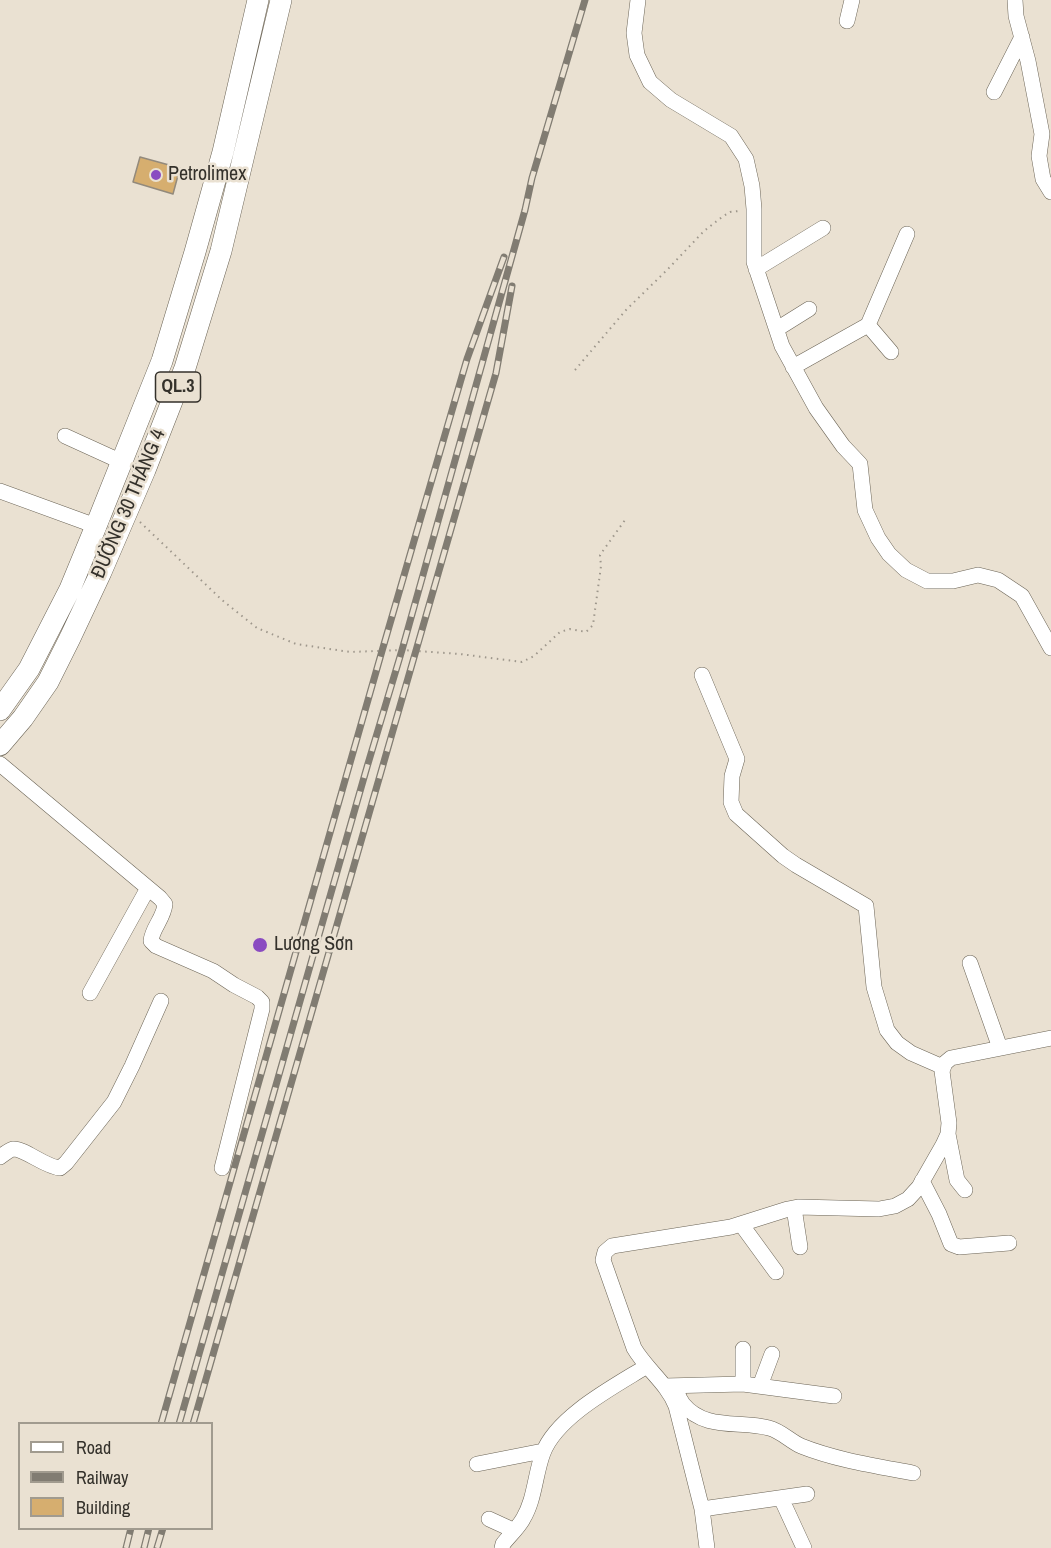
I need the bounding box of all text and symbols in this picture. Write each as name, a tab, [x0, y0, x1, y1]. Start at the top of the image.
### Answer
place label: Petrolimex	[168, 163, 246, 187]
marker: Petrolimex	[149, 168, 163, 182]
road number: QL.3	[156, 372, 201, 402]
street label: ĐƯỜNG 30 THÁNG 4	[87, 426, 171, 582]
place label: Lương Sơn	[274, 933, 353, 957]
marker: Lương Sơn	[251, 936, 269, 954]
legend	[18, 1422, 213, 1530]
text: Road	[76, 1435, 111, 1460]
text: Railway	[76, 1465, 129, 1490]
text: Building	[76, 1495, 130, 1520]

